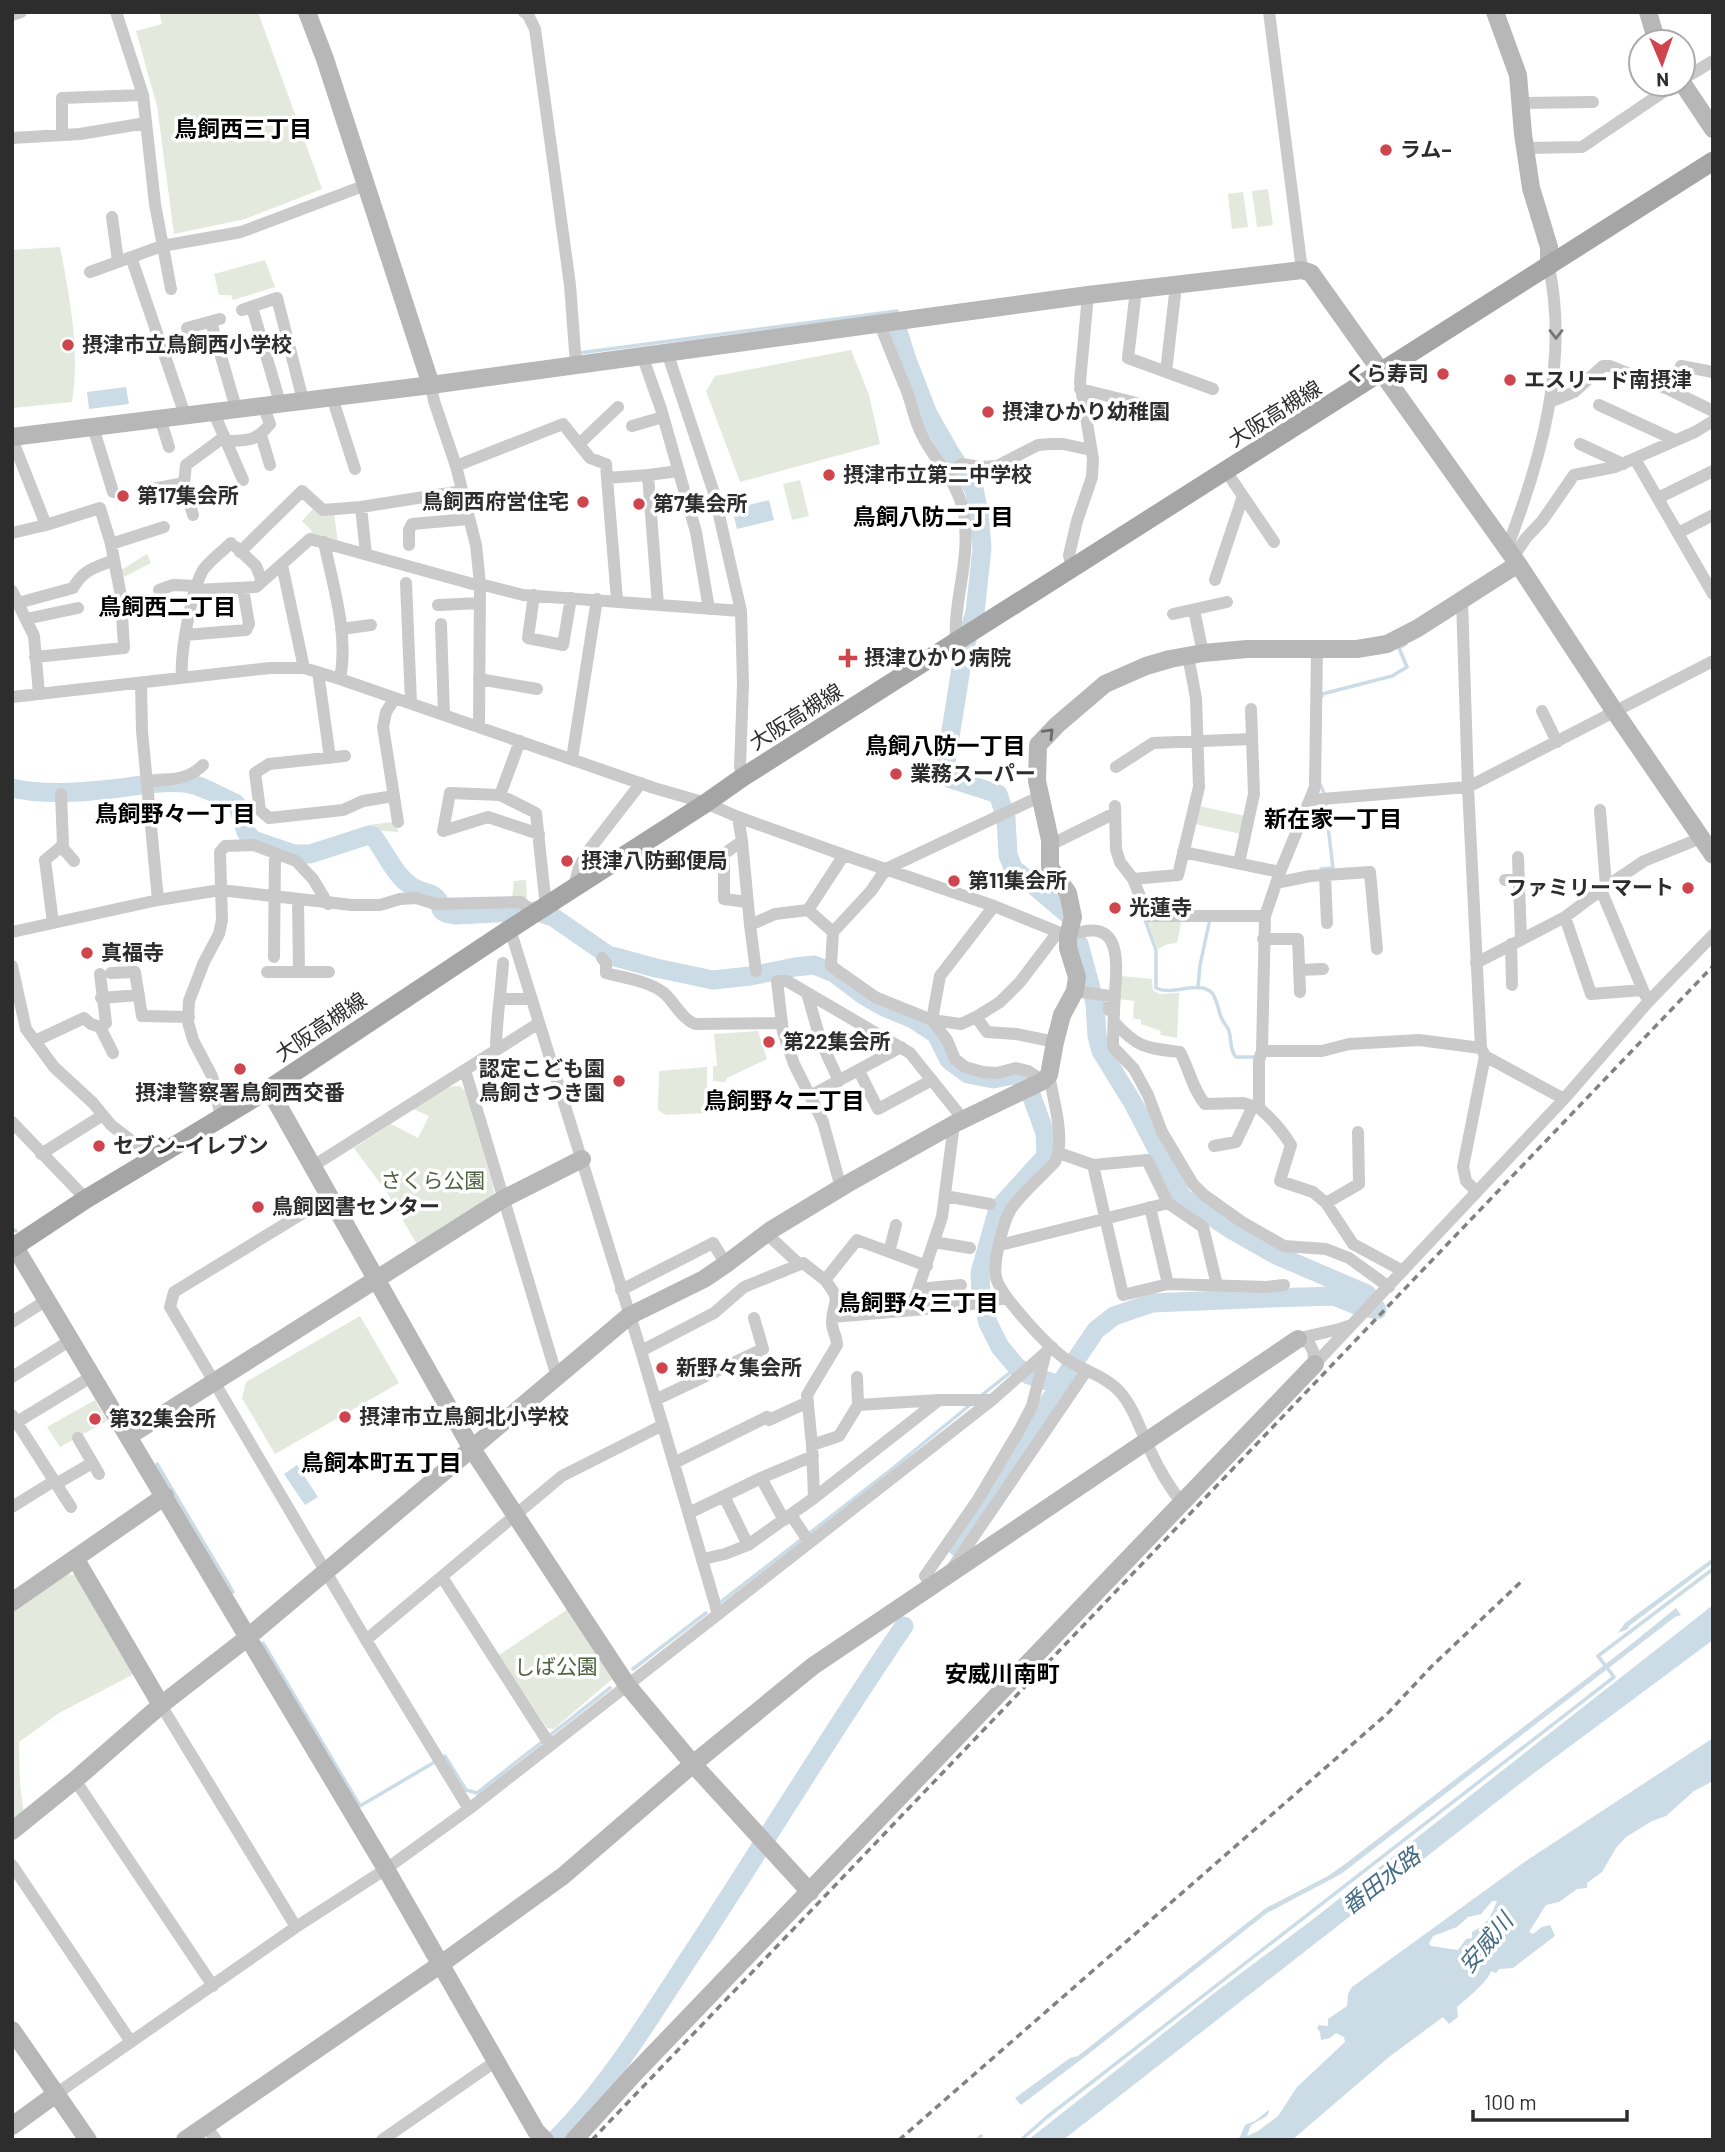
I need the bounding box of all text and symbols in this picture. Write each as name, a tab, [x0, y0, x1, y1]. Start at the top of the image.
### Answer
north arrow	[1627, 28, 1697, 98]
text: N	[1656, 69, 1669, 92]
district label: 鳥飼西三丁目	[174, 114, 312, 142]
place label: ラム−	[1400, 136, 1452, 161]
marker: ラム−	[1378, 142, 1394, 158]
one-way arrow	[1548, 330, 1564, 340]
place label: 摂津市立鳥飼西小学校	[82, 331, 292, 356]
marker: 摂津市立鳥飼西小学校	[60, 337, 76, 353]
place label: くら寿司	[1345, 360, 1429, 385]
marker: くら寿司	[1435, 366, 1451, 382]
place label: エスリード南摂津	[1524, 366, 1692, 391]
marker: エスリード南摂津	[1502, 372, 1518, 388]
street label: 大阪高槻線	[1223, 374, 1325, 451]
place label: 摂津ひかり幼稚園	[1002, 398, 1170, 423]
marker: 摂津ひかり幼稚園	[980, 404, 996, 420]
place label: 摂津市立第二中学校	[843, 461, 1032, 486]
marker: 摂津市立第二中学校	[821, 467, 837, 483]
place label: 第17集会所	[137, 482, 239, 507]
marker: 第17集会所	[115, 488, 131, 504]
place label: 鳥飼西府営住宅	[422, 488, 569, 513]
place label: 第7集会所	[653, 490, 747, 515]
marker: 鳥飼西府営住宅	[575, 494, 591, 510]
marker: 第7集会所	[631, 496, 647, 512]
district label: 鳥飼八防二丁目	[853, 502, 1014, 530]
district label: 鳥飼西二丁目	[98, 592, 236, 620]
place label: 摂津ひかり病院	[864, 644, 1011, 669]
marker: 摂津ひかり病院	[838, 648, 858, 668]
street label: 大阪高槻線	[744, 677, 846, 754]
one-way arrow	[1040, 729, 1053, 742]
district label: 鳥飼八防一丁目	[865, 731, 1026, 759]
place label: 業務スーパー	[910, 760, 1036, 785]
marker: 業務スーパー	[888, 766, 904, 782]
district label: 鳥飼野々一丁目	[95, 799, 256, 827]
district label: 新在家一丁目	[1264, 804, 1402, 832]
place label: 摂津八防郵便局	[581, 847, 728, 872]
marker: 摂津八防郵便局	[559, 853, 575, 869]
place label: 第11集会所	[968, 867, 1067, 892]
marker: 第11集会所	[946, 873, 962, 889]
place label: ファミリーマート	[1506, 874, 1674, 899]
marker: ファミリーマート	[1680, 880, 1696, 896]
place label: 光蓮寺	[1129, 894, 1192, 919]
marker: 光蓮寺	[1107, 900, 1123, 916]
place label: 真福寺	[101, 939, 164, 964]
marker: 真福寺	[79, 945, 95, 961]
street label: 大阪高槻線	[270, 986, 371, 1065]
place label: 第22集会所	[783, 1028, 891, 1053]
marker: 第22集会所	[761, 1034, 777, 1050]
place label: 認定こども園 鳥飼さつき園	[479, 1055, 605, 1104]
marker: 摂津警察署鳥飼西交番	[232, 1061, 248, 1077]
marker: 認定こども園 鳥飼さつき園	[611, 1073, 627, 1089]
place label: 摂津警察署鳥飼西交番	[135, 1079, 345, 1104]
district label: 鳥飼野々二丁目	[704, 1086, 865, 1114]
place label: セブン-イレブン	[113, 1132, 269, 1157]
marker: セブン-イレブン	[91, 1138, 107, 1154]
park label: さくら公園	[381, 1167, 486, 1192]
place label: 鳥飼図書センター	[272, 1193, 440, 1218]
marker: 鳥飼図書センター	[250, 1199, 266, 1215]
district label: 鳥飼野々三丁目	[838, 1288, 999, 1316]
place label: 新野々集会所	[676, 1354, 802, 1379]
marker: 新野々集会所	[654, 1360, 670, 1376]
place label: 摂津市立鳥飼北小学校	[359, 1403, 569, 1428]
place label: 第32集会所	[109, 1405, 216, 1430]
marker: 摂津市立鳥飼北小学校	[337, 1409, 353, 1425]
marker: 第32集会所	[87, 1411, 103, 1427]
district label: 鳥飼本町五丁目	[301, 1448, 462, 1476]
park label: しば公園	[514, 1653, 598, 1678]
district label: 安威川南町	[945, 1659, 1060, 1687]
water label: 番田水路	[1336, 1840, 1427, 1920]
water label: 安威川	[1452, 1905, 1520, 1978]
scale bar	[1473, 2078, 1627, 2122]
text: 100 m	[1484, 2089, 1537, 2114]

